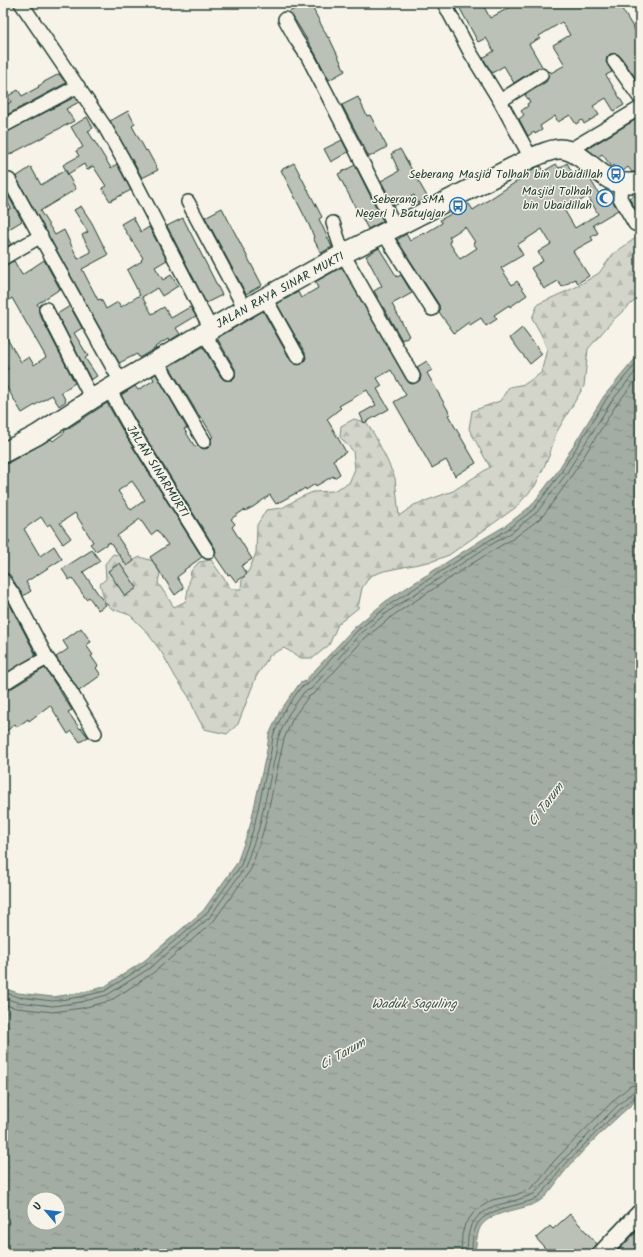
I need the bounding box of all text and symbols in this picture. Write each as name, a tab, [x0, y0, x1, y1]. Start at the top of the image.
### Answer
bus stop icon: Seberang Masjid Tolhah bin Ubaidillah	[606, 164, 626, 184]
place label: Seberang Masjid Tolhah bin Ubaidillah	[409, 165, 603, 184]
place label: Masjid Tolhah bin Ubaidillah	[522, 182, 592, 215]
mosque icon: Masjid Tolhah bin Ubaidillah	[595, 188, 615, 208]
place label: Seberang SMA Negeri 1 Batujajar	[355, 190, 446, 223]
bus stop icon: Seberang SMA Negeri 1 Batujajar	[448, 196, 468, 216]
street label: JALAN RAYA SINAR MUKTI	[213, 247, 348, 334]
street label: JALAN SINARMURTI	[121, 421, 194, 521]
water label: Ci Tarum	[523, 777, 571, 831]
water label: Waduk Saguling	[371, 994, 457, 1015]
water label: Ci Tarum	[316, 1032, 371, 1076]
north arrow	[26, 1191, 66, 1231]
text: U	[29, 1199, 48, 1214]

